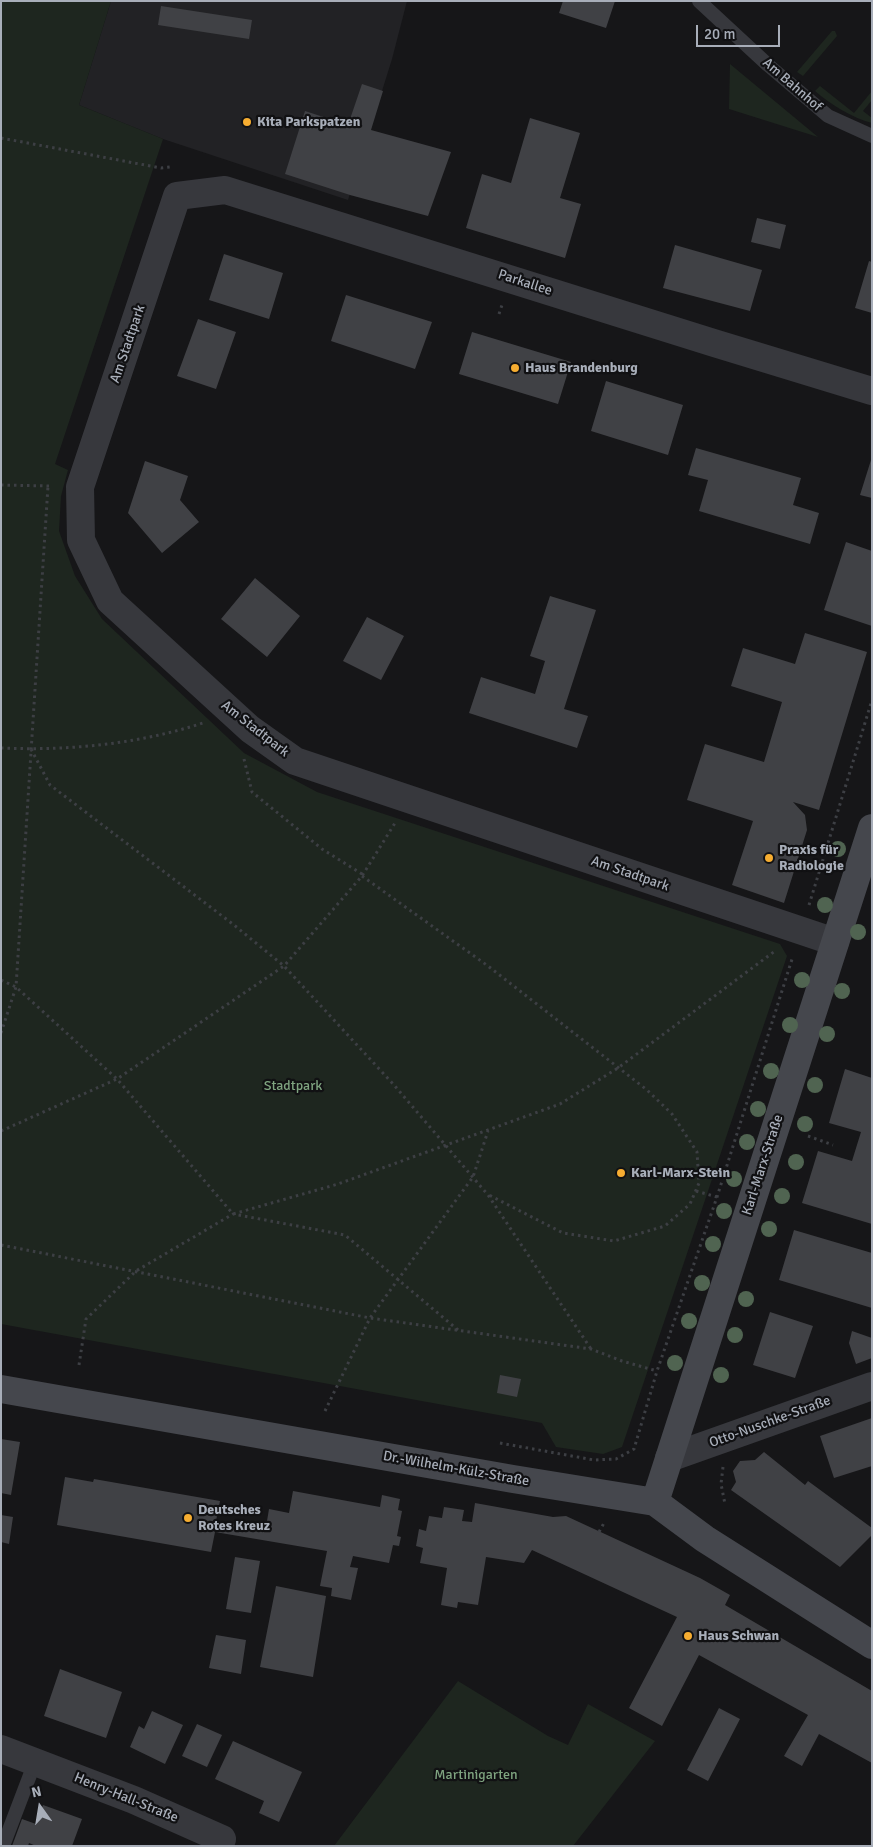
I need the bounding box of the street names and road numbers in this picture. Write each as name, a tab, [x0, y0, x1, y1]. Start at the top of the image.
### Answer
street label: Am Bahnhof	[759, 55, 825, 115]
street label: Parkallee	[496, 266, 554, 300]
street label: Am Stadtpark	[107, 303, 149, 385]
street label: Am Stadtpark	[218, 697, 292, 761]
street label: Am Stadtpark	[589, 853, 671, 895]
street label: Karl-Marx-Straße	[739, 1113, 787, 1217]
street label: Otto-Nuschke-Straße	[707, 1392, 833, 1452]
street label: Dr.-Wilhelm-Külz-Straße	[382, 1448, 530, 1490]
street label: Henry-Hall-Straße	[71, 1769, 181, 1827]

